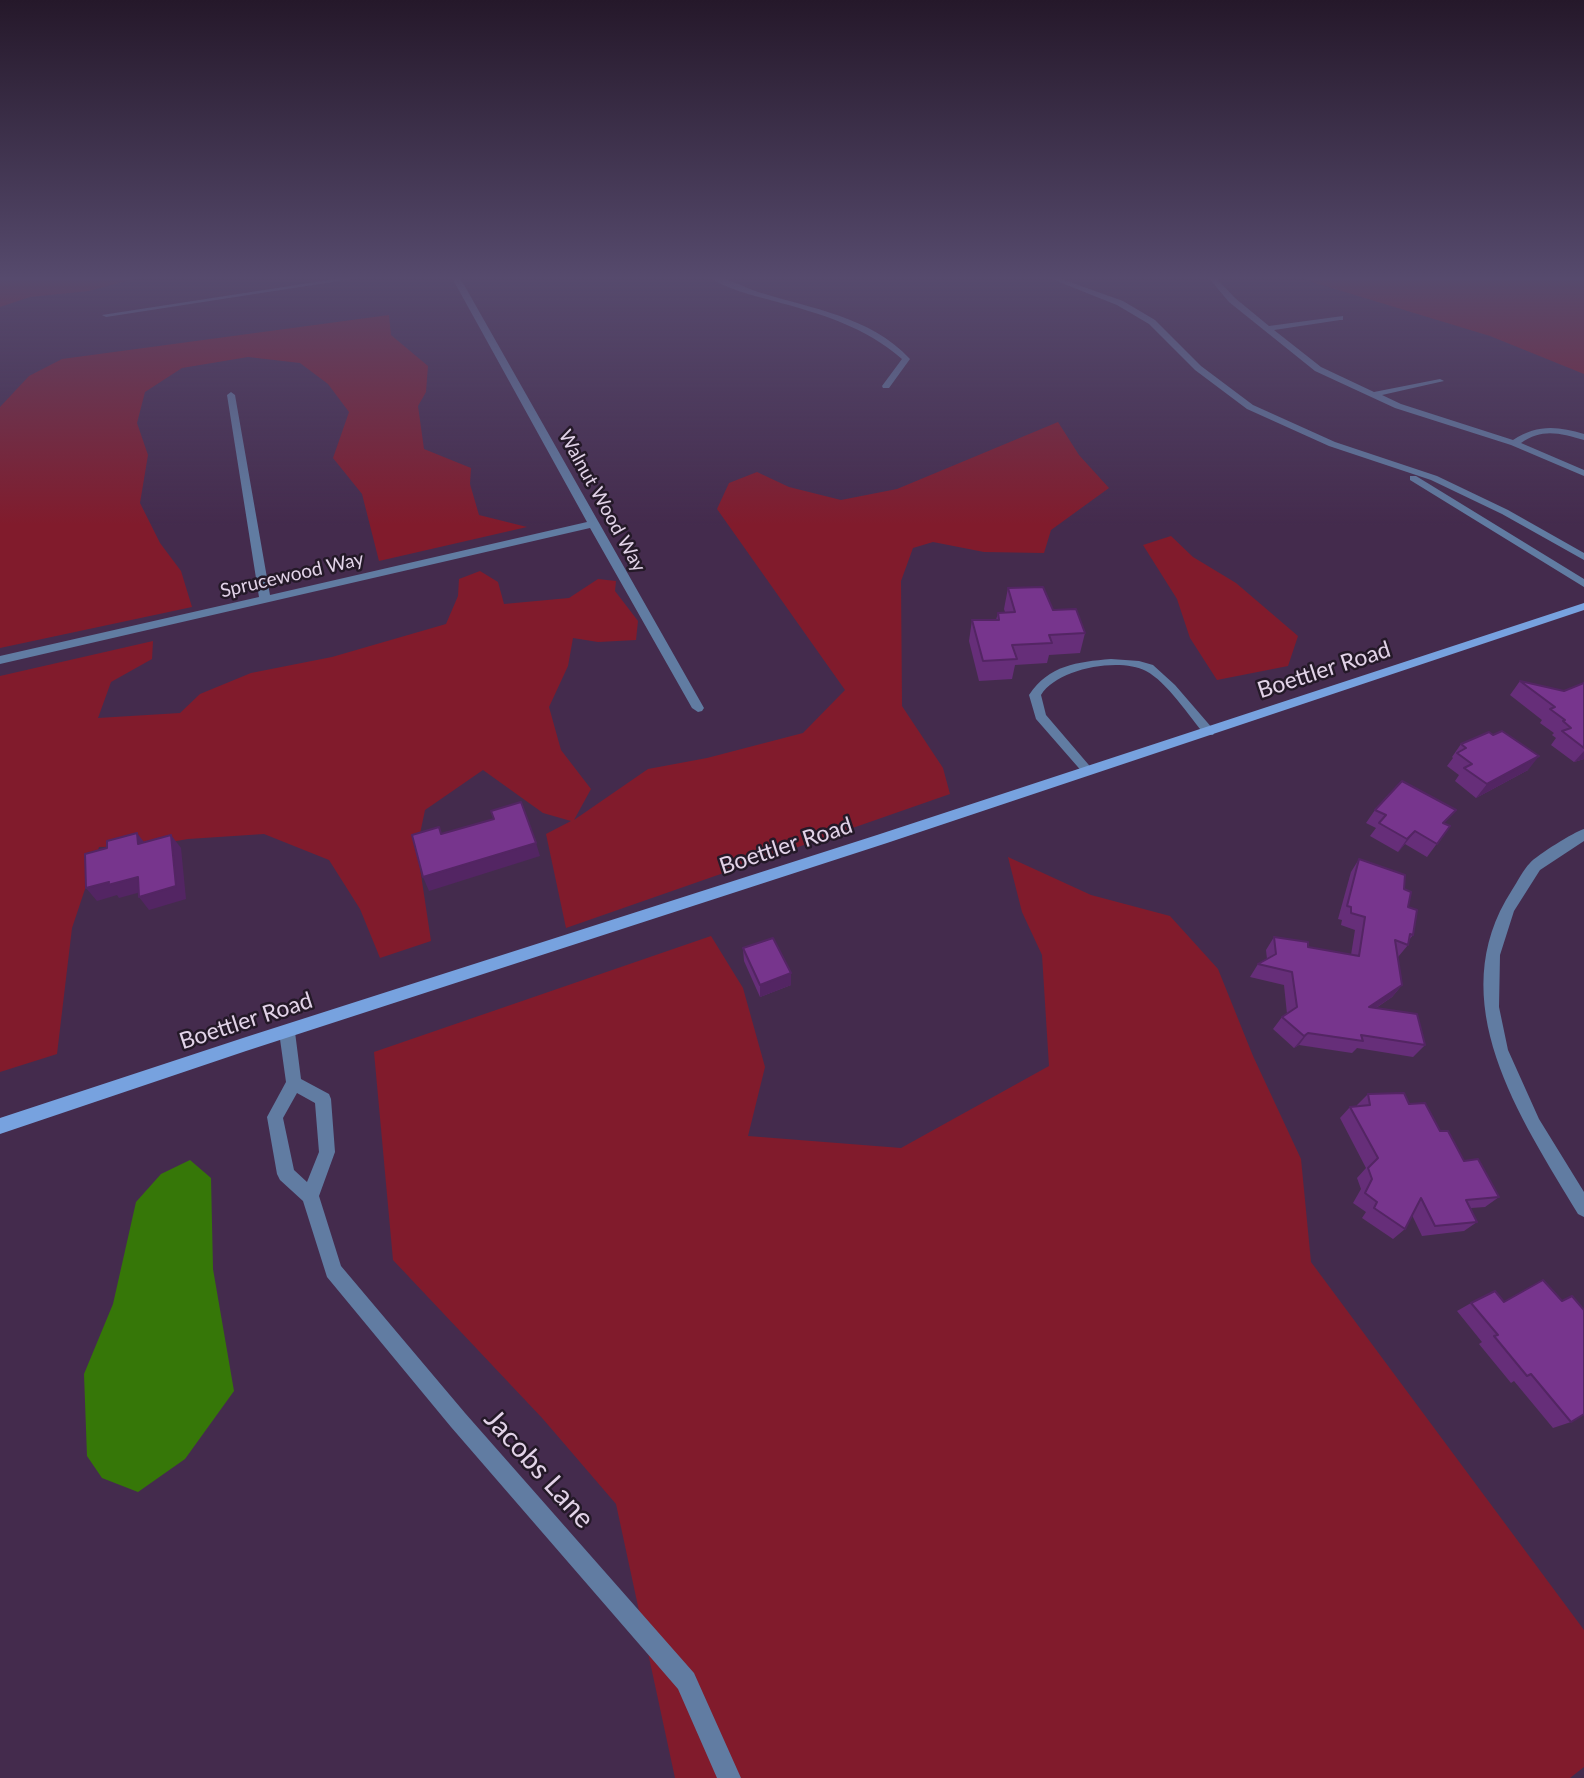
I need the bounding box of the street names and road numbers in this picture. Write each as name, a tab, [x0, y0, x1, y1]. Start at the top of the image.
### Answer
street label: Walnut Wood Way	[554, 426, 650, 576]
street label: Sprucewood Way	[218, 547, 366, 603]
street label: Boettler Road	[1254, 635, 1394, 705]
street label: Boettler Road	[716, 811, 856, 881]
street label: Boettler Road	[176, 986, 316, 1056]
street label: Jacobs Lane	[477, 1403, 601, 1535]

